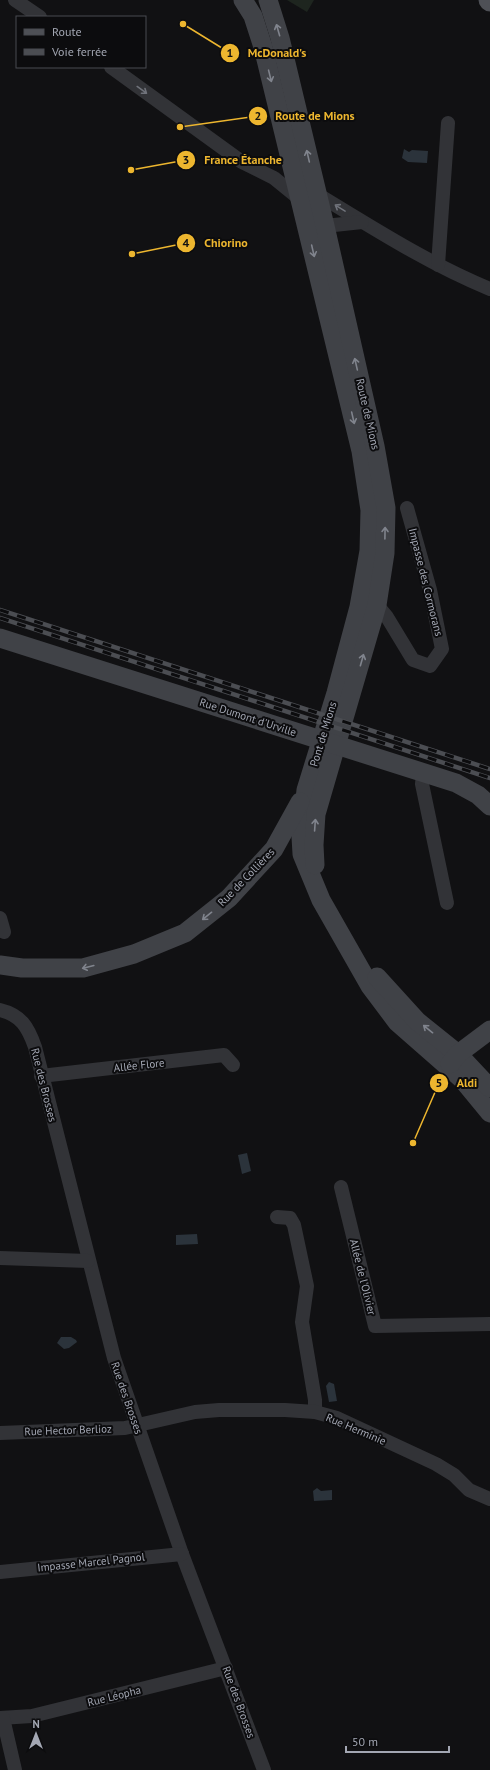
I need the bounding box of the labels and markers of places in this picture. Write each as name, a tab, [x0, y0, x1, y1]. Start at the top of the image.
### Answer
callout: McDonald's	[220, 41, 315, 65]
callout: Route de Mions	[248, 104, 363, 128]
callout: France Étanche	[176, 148, 290, 172]
callout: Chiorino	[176, 231, 256, 255]
callout: Aldi	[429, 1071, 485, 1095]

